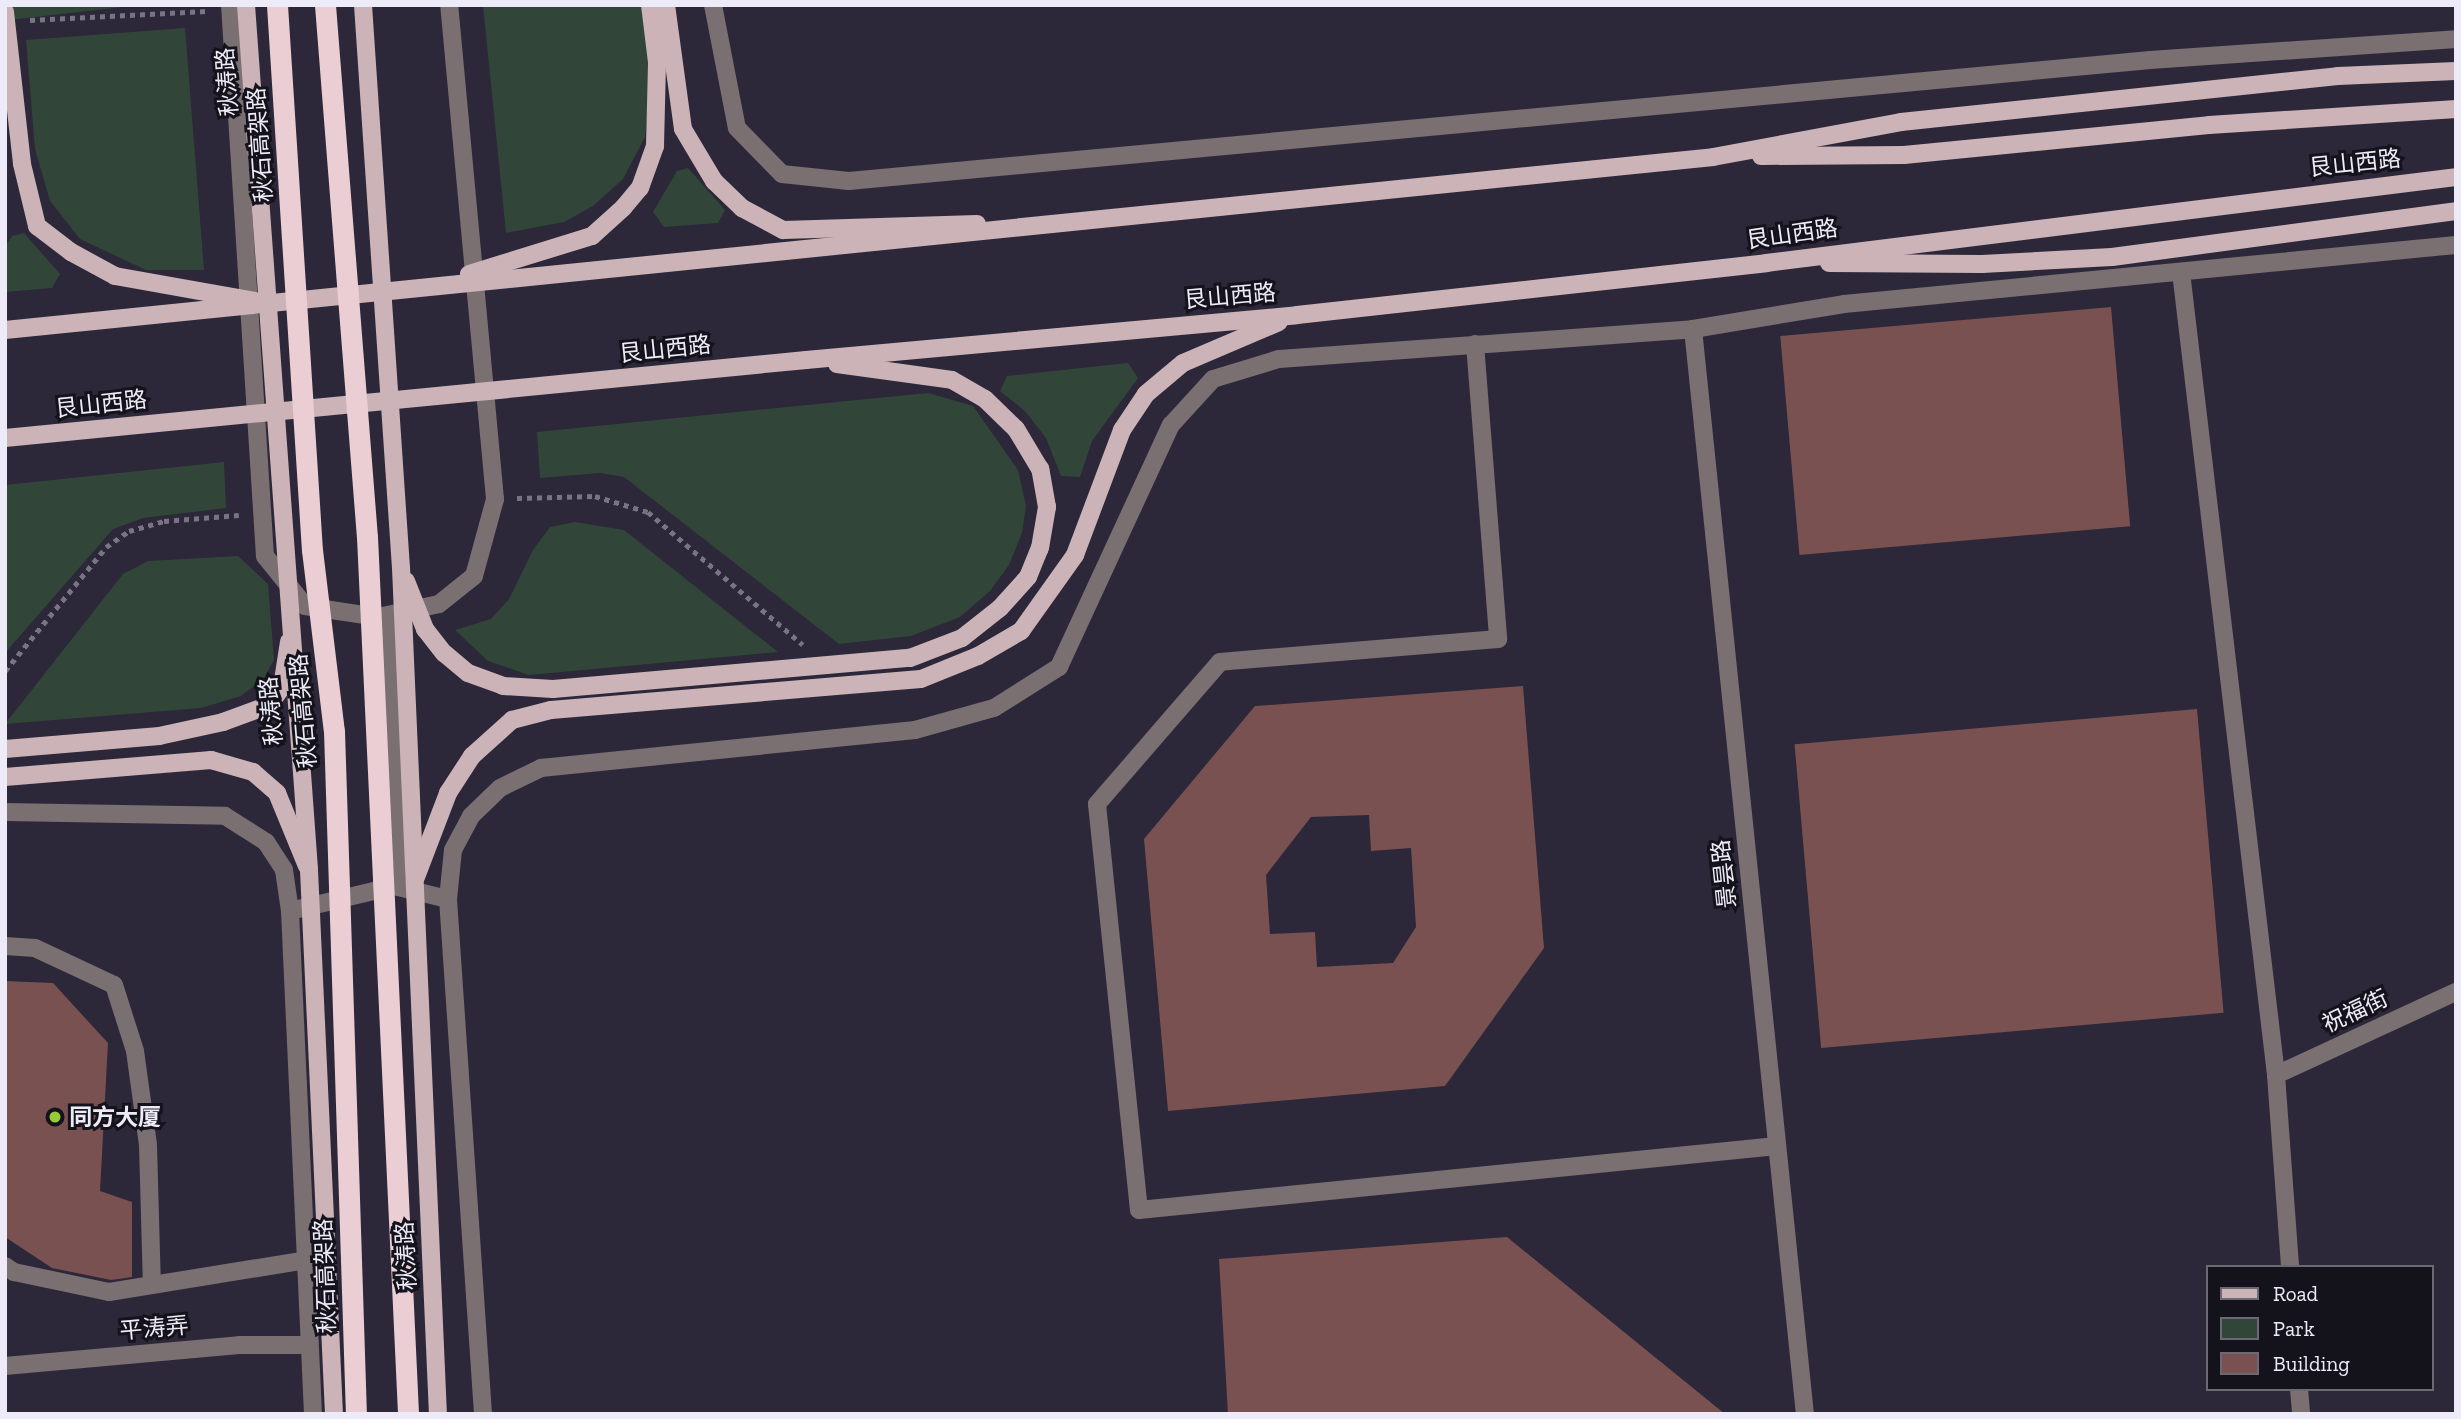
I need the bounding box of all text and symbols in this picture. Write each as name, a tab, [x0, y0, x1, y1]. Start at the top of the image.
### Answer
street label: 秋涛路	[211, 47, 243, 117]
street label: 秋石高架路	[242, 87, 278, 203]
street label: 艮山西路	[2308, 144, 2402, 182]
street label: 艮山西路	[1745, 214, 1839, 254]
street label: 艮山西路	[1183, 278, 1277, 314]
street label: 艮山西路	[618, 330, 712, 368]
street label: 艮山西路	[54, 385, 148, 423]
street label: 秋石高架路	[284, 653, 322, 769]
street label: 秋涛路	[254, 675, 288, 747]
street label: 景昙路	[1707, 838, 1741, 910]
street label: 祝福街	[2318, 984, 2392, 1038]
place label: 同方大厦	[69, 1103, 161, 1131]
marker: 同方大厦	[47, 1109, 63, 1125]
street label: 秋石高架路	[309, 1218, 341, 1334]
street label: 秋涛路	[390, 1221, 422, 1291]
legend	[2206, 1265, 2433, 1391]
text: Road	[2273, 1281, 2318, 1306]
street label: 平涛弄	[118, 1311, 190, 1345]
text: Park	[2273, 1316, 2315, 1341]
text: Building	[2273, 1351, 2350, 1376]

